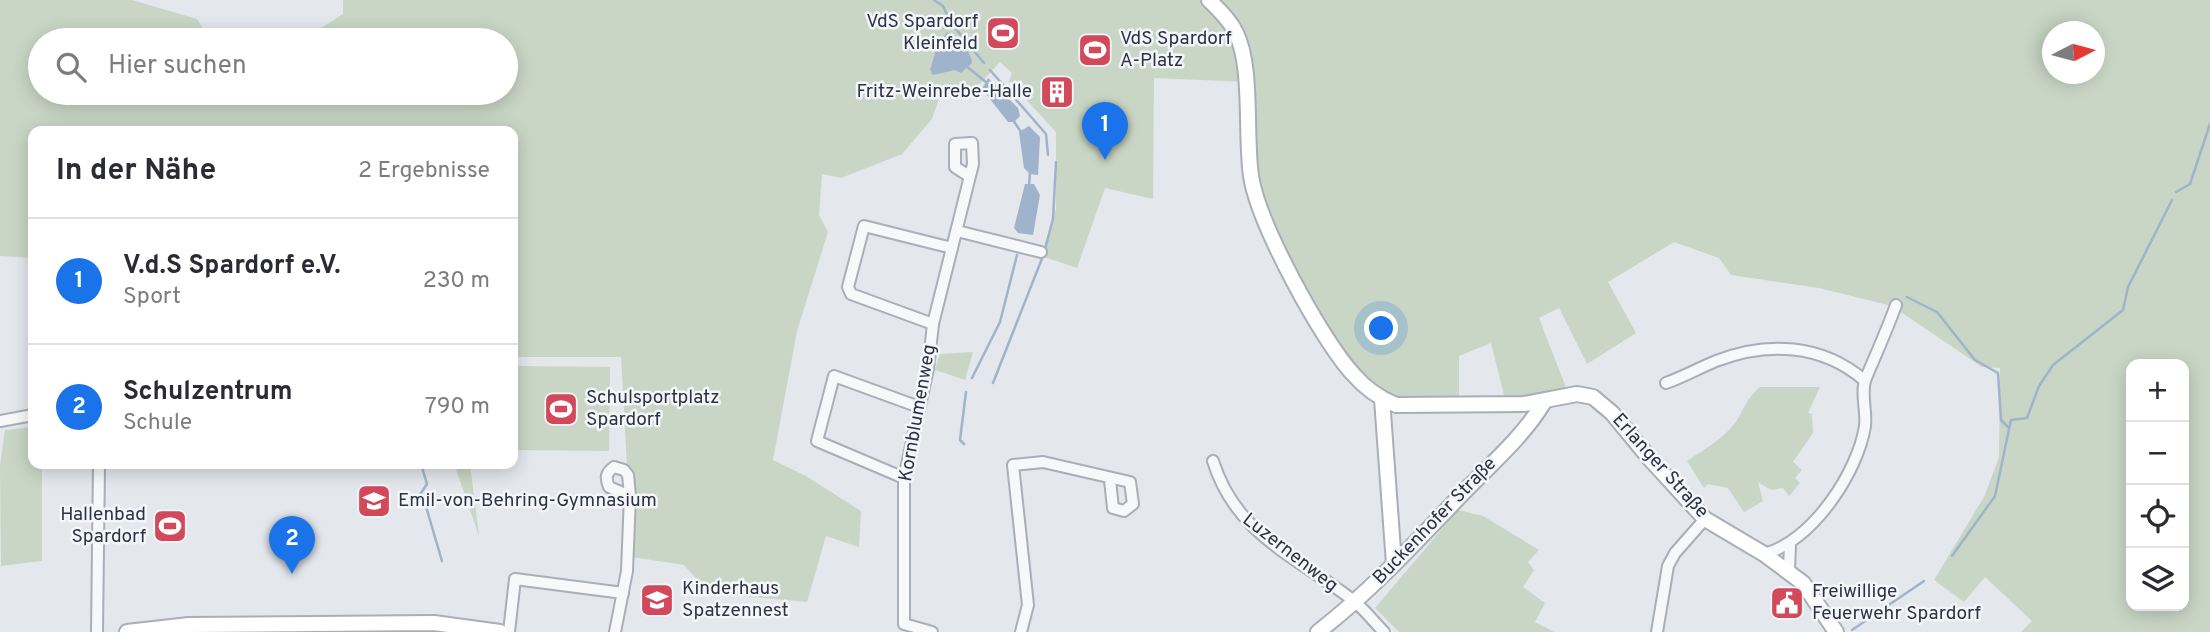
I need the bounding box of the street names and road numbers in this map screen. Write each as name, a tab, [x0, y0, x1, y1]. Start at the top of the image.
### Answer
street label: Kornblumenweg	[894, 342, 942, 484]
street label: Erlanger Straße	[1607, 409, 1713, 523]
street label: Buckenhofer Straße	[1368, 452, 1502, 590]
street label: Luzernenweg	[1237, 508, 1343, 598]

